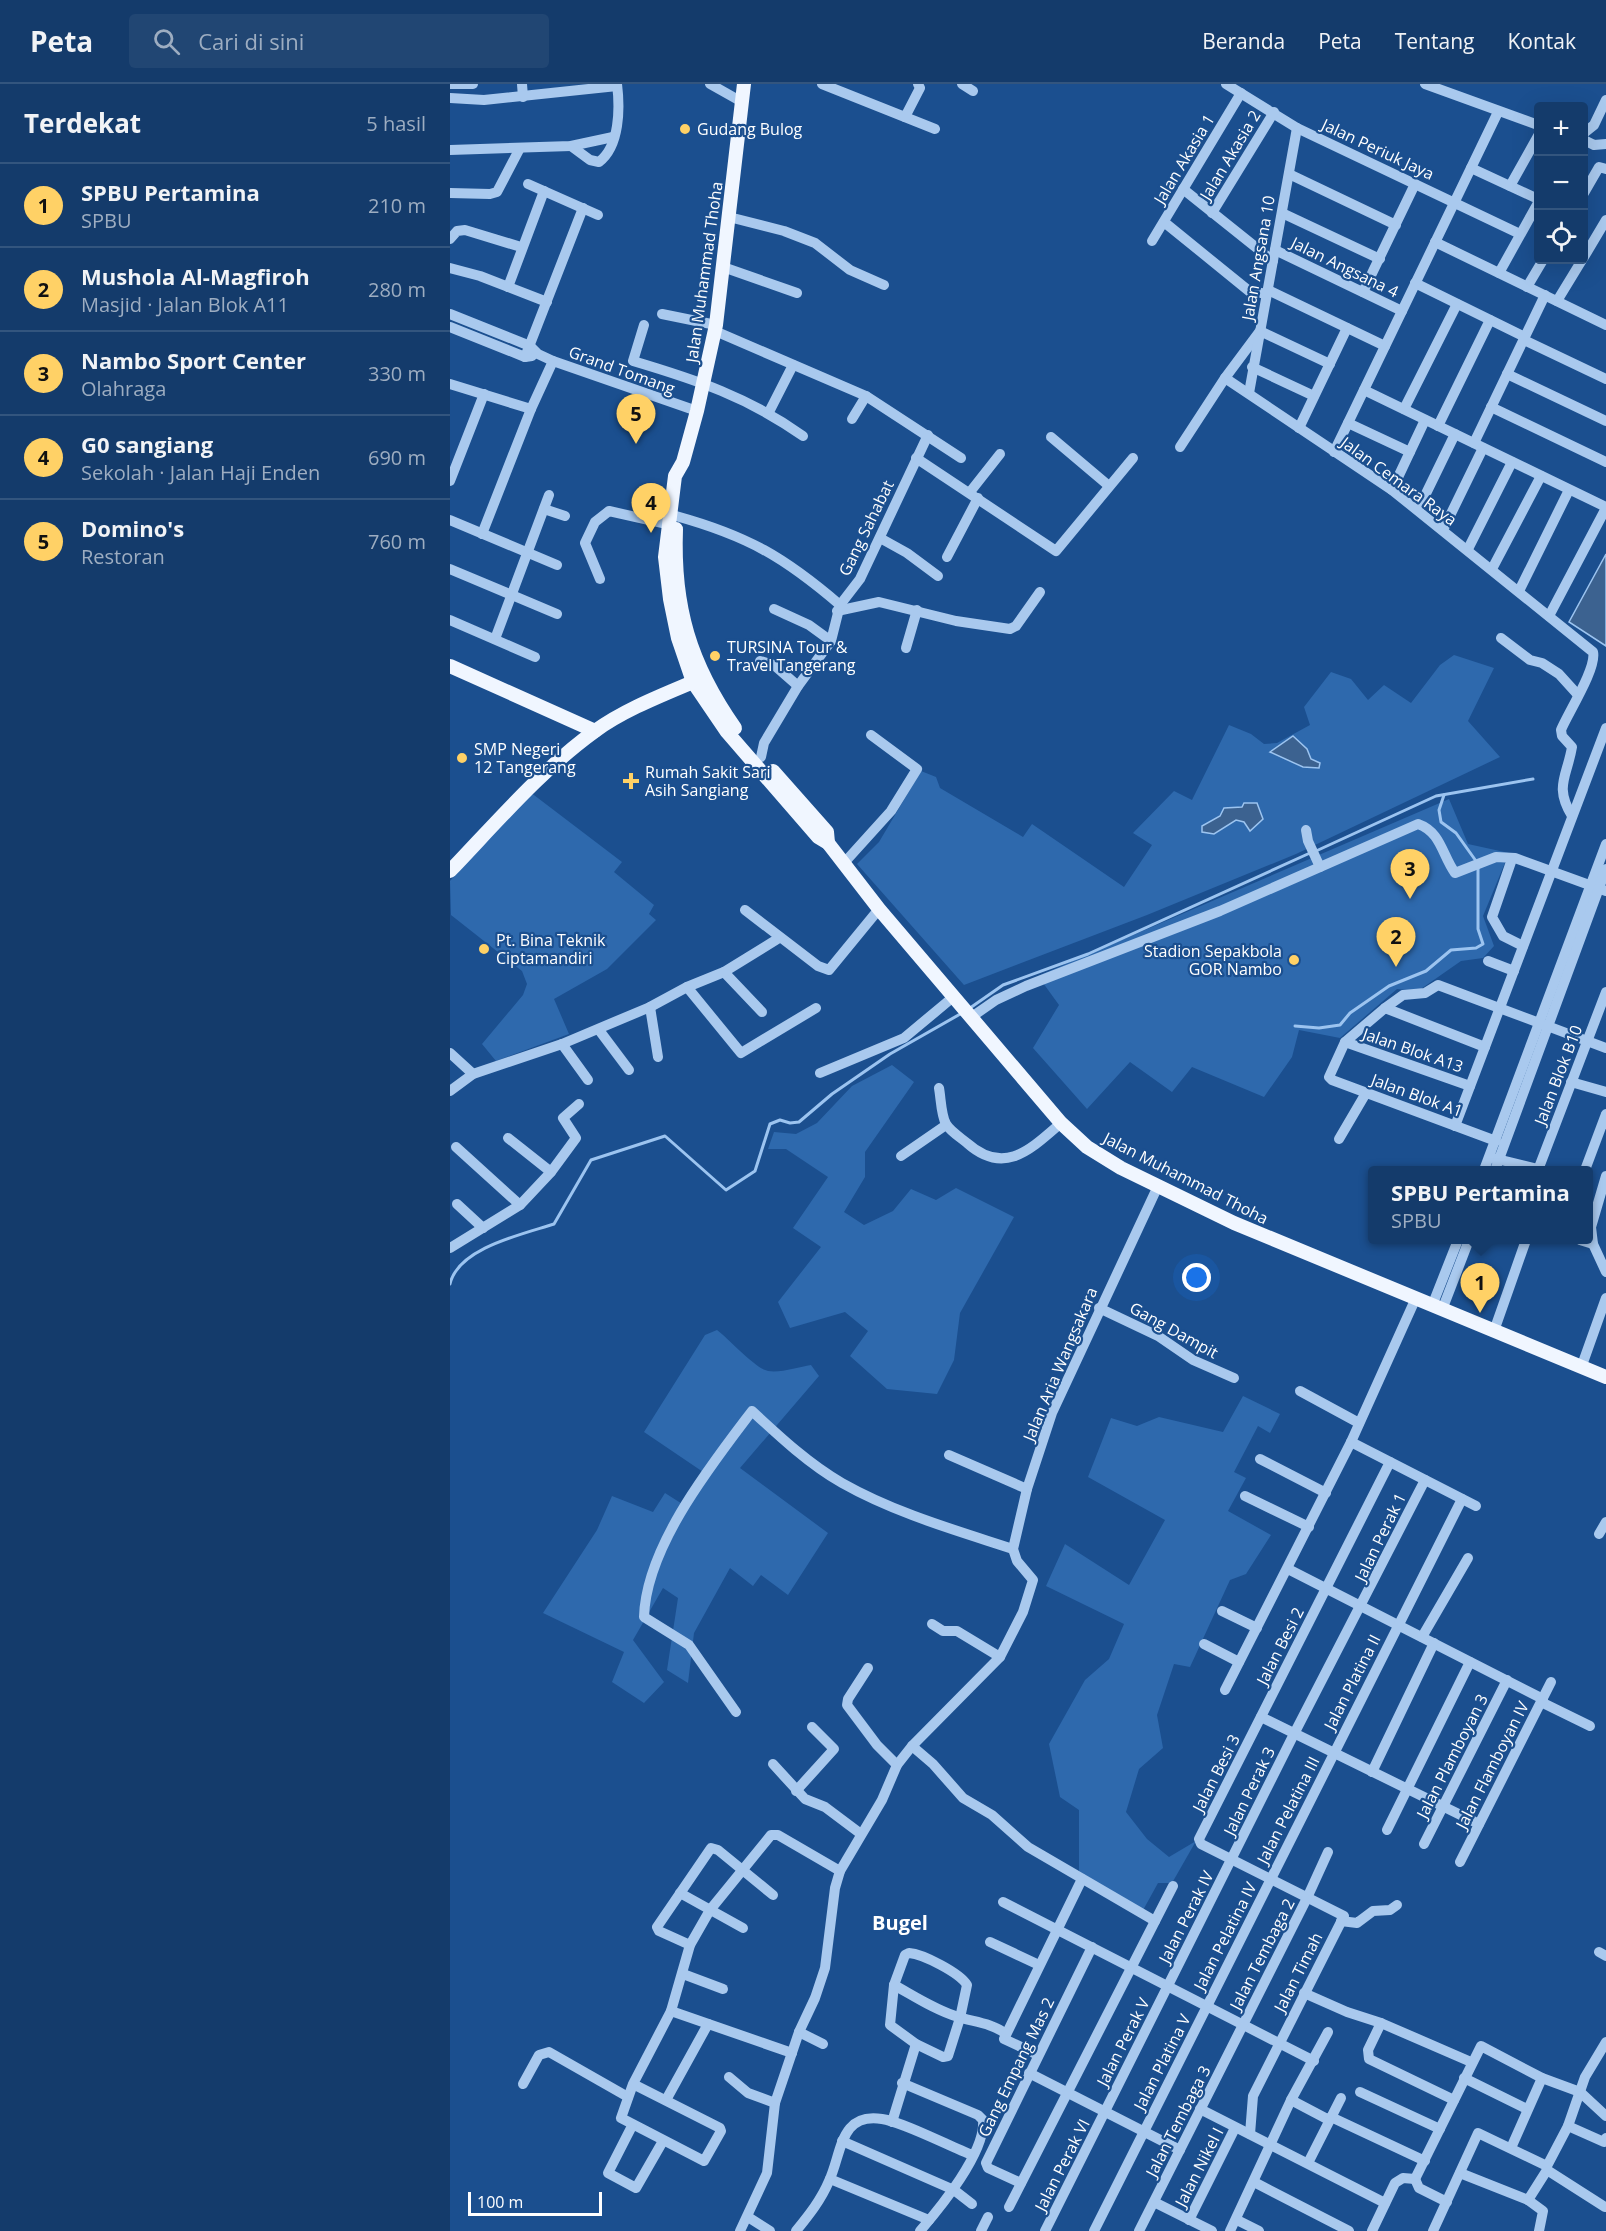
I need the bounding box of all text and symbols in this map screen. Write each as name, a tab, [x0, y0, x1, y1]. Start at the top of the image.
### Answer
search box	[129, 14, 549, 68]
text: Peta	[30, 22, 93, 60]
icon: search	[150, 25, 183, 58]
text: Cari di sini	[198, 26, 304, 56]
text: Beranda	[1202, 27, 1285, 55]
text: Peta	[1318, 27, 1362, 55]
text: Tentang	[1395, 27, 1474, 55]
text: Kontak	[1507, 27, 1576, 55]
map controls	[1534, 102, 1588, 264]
button: +	[1534, 102, 1588, 156]
text: Terdekat	[24, 105, 141, 141]
street label: Jalan Akasia 2	[1193, 106, 1266, 206]
text: 5 hasil	[366, 110, 426, 137]
street label: Jalan Akasia 1	[1147, 110, 1220, 210]
street label: Jalan Periuk Jaya	[1316, 112, 1438, 185]
place label: Gudang Bulog	[697, 118, 803, 140]
marker: Gudang Bulog	[678, 122, 692, 136]
button: −	[1534, 156, 1588, 210]
text: SPBU Pertamina	[81, 177, 260, 207]
street label: Jalan Muhammad Thoha	[680, 180, 728, 366]
text: 1	[38, 192, 49, 219]
text: 210 m	[368, 192, 426, 219]
street label: Jalan Angsana 10	[1236, 194, 1280, 324]
text: SPBU	[81, 207, 132, 234]
button: locate	[1534, 210, 1588, 264]
street label: Jalan Angsana 4	[1286, 231, 1403, 303]
text: Mushola Al-Magfiroh	[81, 261, 310, 291]
text: 2	[38, 276, 49, 303]
text: 280 m	[368, 276, 426, 303]
text: Masjid · Jalan Blok A11	[81, 291, 289, 318]
street label: Grand Tomang	[566, 341, 678, 400]
text: Nambo Sport Center	[81, 345, 306, 375]
text: 3	[38, 360, 49, 387]
text: 330 m	[368, 360, 426, 387]
text: Olahraga	[81, 375, 166, 402]
pin: 5	[616, 394, 656, 444]
text: G0 sangiang	[81, 429, 213, 459]
street label: Jalan Cemara Raya	[1335, 430, 1461, 530]
text: 4	[38, 444, 49, 471]
text: 690 m	[368, 444, 426, 471]
text: Sekolah · Jalan Haji Enden	[81, 459, 320, 486]
street label: Gang Sahabat	[833, 476, 899, 580]
pin: 4	[632, 484, 670, 533]
text: Domino's	[81, 513, 184, 543]
text: 5	[38, 528, 49, 555]
text: 760 m	[368, 528, 426, 555]
text: Restoran	[81, 543, 165, 570]
place label: TURSINA Tour & Travel Tangerang	[727, 636, 856, 676]
marker: TURSINA Tour & Travel Tangerang	[708, 649, 722, 663]
place label: SMP Negeri 12 Tangerang	[474, 738, 576, 778]
marker: SMP Negeri 12 Tangerang	[455, 751, 469, 765]
place label: Rumah Sakit Sari Asih Sangiang	[645, 761, 771, 801]
marker: Rumah Sakit Sari Asih Sangiang	[622, 772, 640, 790]
pin: 3	[1390, 850, 1430, 899]
pin: 2	[1376, 918, 1416, 967]
place label: Pt. Bina Teknik Ciptamandiri	[496, 929, 606, 969]
place label: Stadion Sepakbola GOR Nambo	[1144, 940, 1282, 980]
marker: Pt. Bina Teknik Ciptamandiri	[477, 942, 491, 956]
marker: Stadion Sepakbola GOR Nambo	[1287, 953, 1301, 967]
street label: Jalan Blok A13	[1358, 1022, 1466, 1078]
street label: Jalan Blok B10	[1528, 1022, 1587, 1130]
street label: Jalan Blok A1	[1366, 1068, 1466, 1122]
street label: Jalan Muhammad Thoha	[1098, 1126, 1272, 1229]
popup	[1368, 1166, 1593, 1244]
text: SPBU Pertamina	[1391, 1177, 1570, 1207]
text: SPBU	[1391, 1207, 1442, 1234]
your location	[1182, 1263, 1211, 1292]
pin: 1	[1460, 1264, 1500, 1313]
street label: Jalan Aria Wangsakara	[1017, 1284, 1102, 1446]
street label: Gang Dampit	[1126, 1297, 1222, 1364]
street label: Jalan Perak 1	[1348, 1489, 1411, 1587]
street label: Jalan Besi 2	[1250, 1603, 1309, 1690]
street label: Jalan Platina II	[1318, 1631, 1385, 1735]
street label: Jalan Plamboyan 3	[1410, 1690, 1493, 1824]
street label: Jalan Flamboyan IV	[1449, 1697, 1534, 1834]
street label: Jalan Besi 3	[1186, 1730, 1245, 1817]
street label: Jalan Perak 3	[1217, 1743, 1280, 1841]
street label: Jalan Pelatina III	[1251, 1753, 1325, 1869]
street label: Jalan Perak IV	[1152, 1867, 1219, 1969]
street label: Jalan Pelatina IV	[1187, 1878, 1262, 1995]
street label: Jalan Tembaga 2	[1224, 1895, 1300, 2015]
district label: Bugel	[872, 1909, 928, 1936]
street label: Jalan Timah	[1268, 1928, 1327, 2017]
street label: Gang Empang Mas 2	[973, 1994, 1059, 2140]
street label: Jalan Perak V	[1090, 1994, 1155, 2092]
street label: Jalan Platina V	[1128, 2010, 1196, 2115]
street label: Jalan Tembaga 3	[1140, 2062, 1216, 2182]
street label: Jalan Perak VI	[1028, 2115, 1095, 2217]
street label: Jalan Nikel I	[1169, 2124, 1228, 2212]
scale bar	[468, 2189, 602, 2216]
text: 100 m	[477, 2191, 523, 2213]

